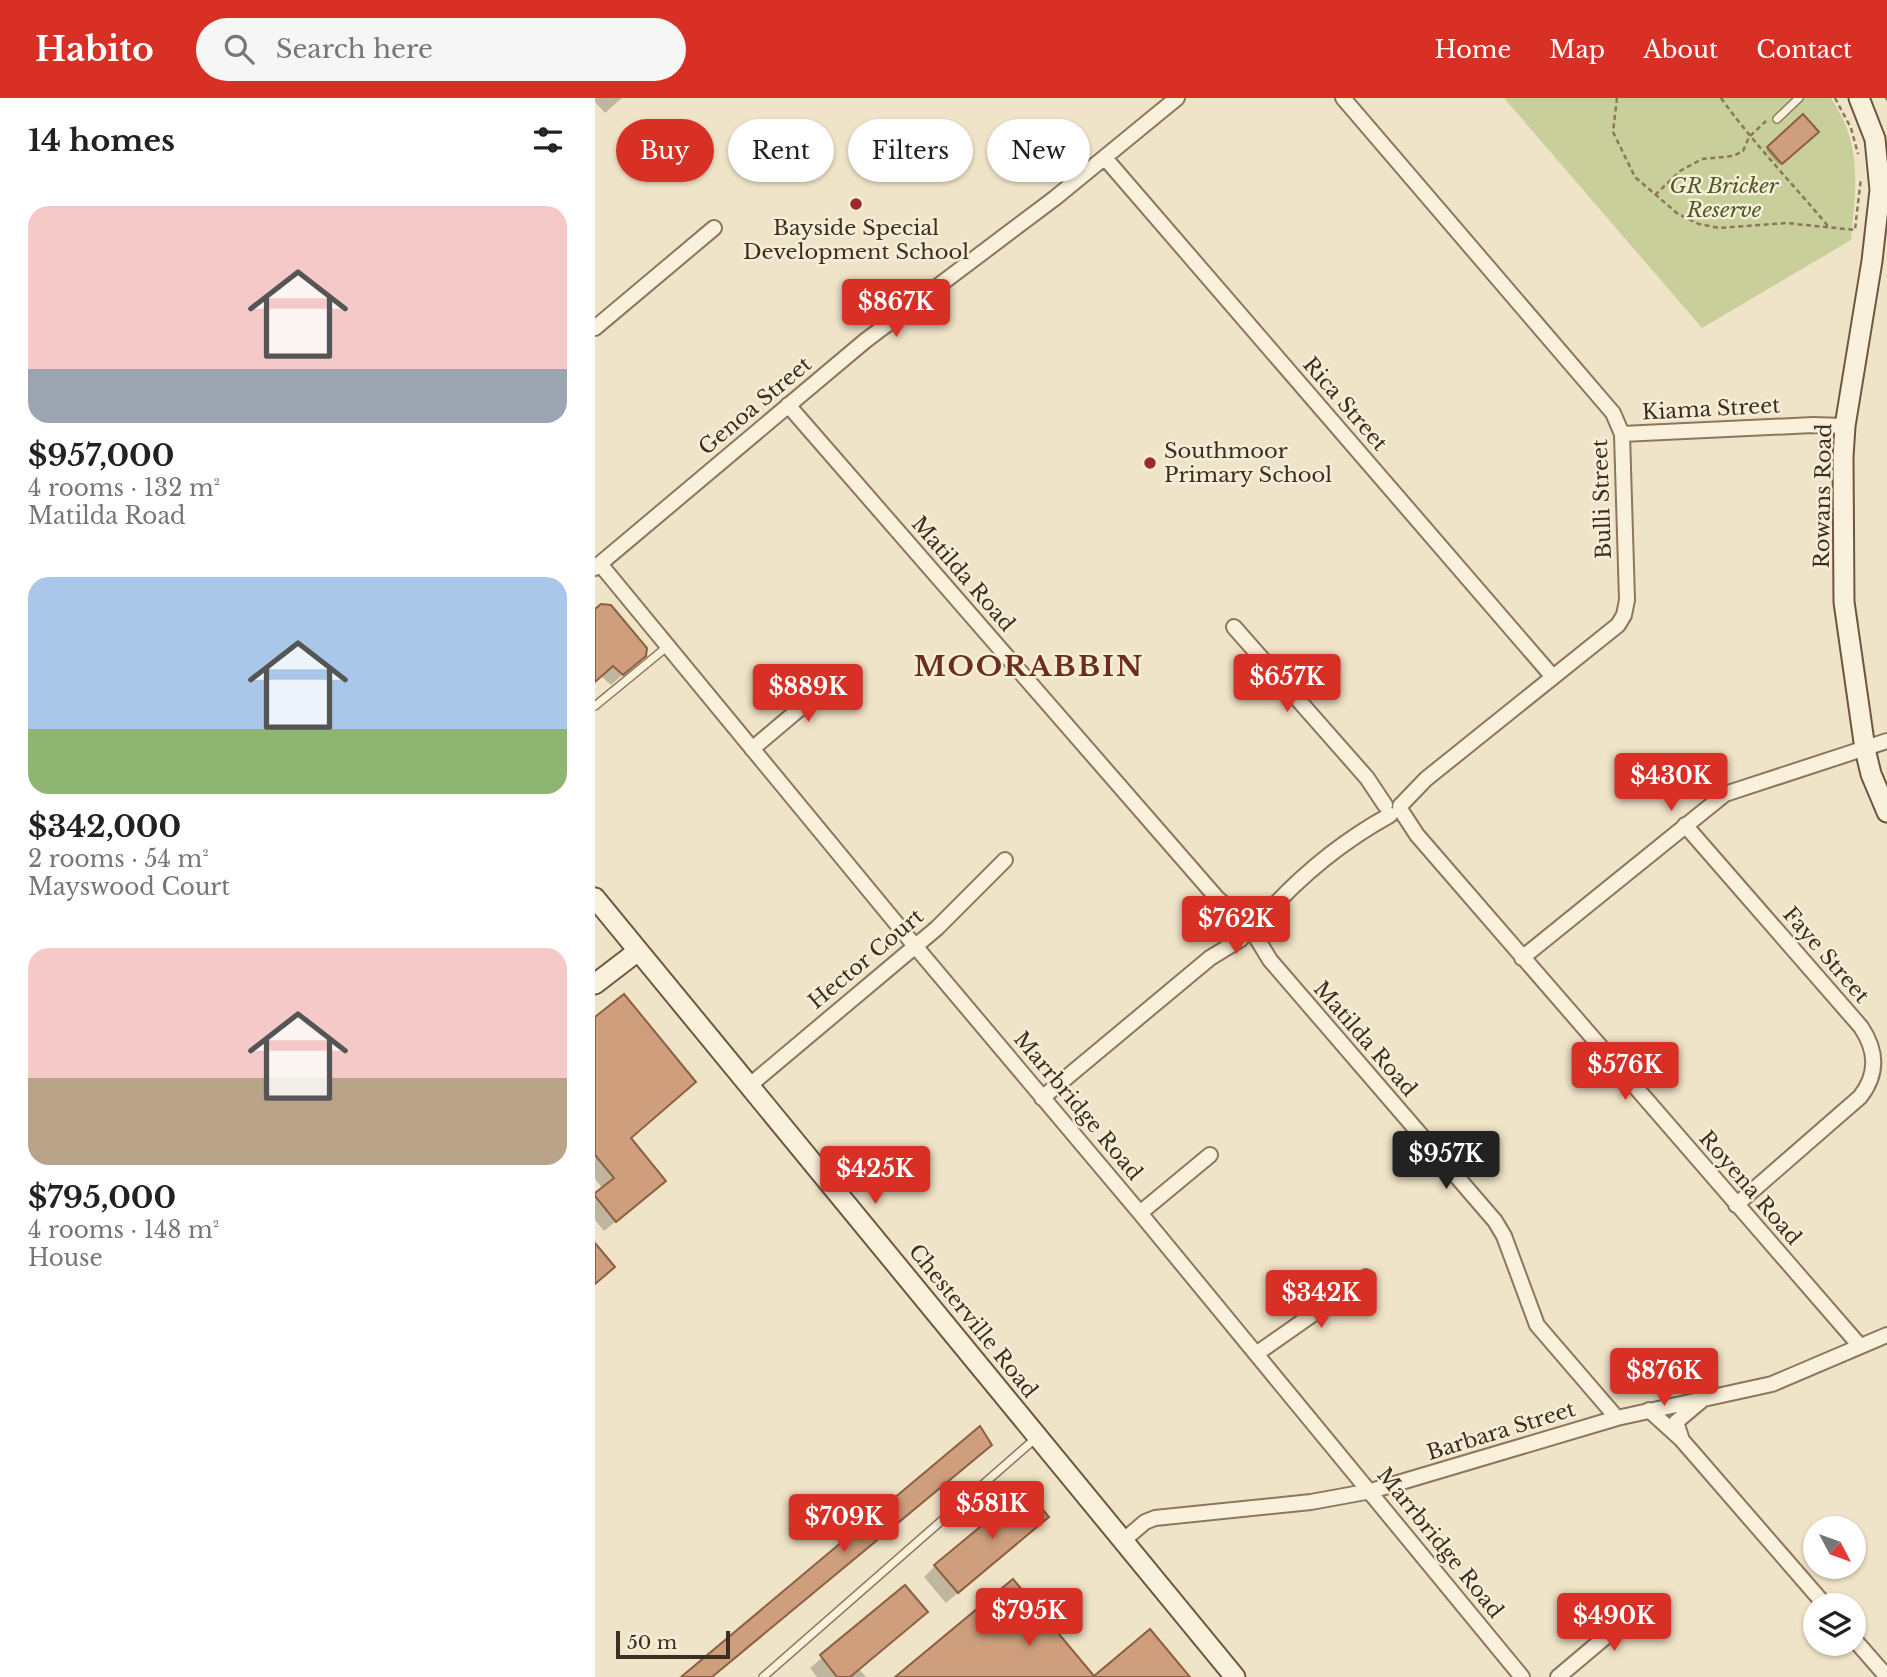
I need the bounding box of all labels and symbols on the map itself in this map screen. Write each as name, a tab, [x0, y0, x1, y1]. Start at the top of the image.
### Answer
park label: GR Bricker Reserve	[1669, 173, 1780, 223]
marker: Bayside Special Development School	[848, 196, 864, 212]
place label: Bayside Special Development School	[743, 215, 969, 265]
pin: $867K	[847, 280, 945, 339]
street label: Genoa Street	[693, 351, 817, 461]
street label: Rica Street	[1297, 352, 1393, 456]
street label: Kiama Street	[1641, 392, 1781, 426]
street label: Rowans Road	[1809, 423, 1837, 569]
place label: Southmoor Primary School	[1164, 438, 1332, 488]
street label: Bulli Street	[1587, 438, 1617, 559]
marker: Southmoor Primary School	[1142, 455, 1158, 471]
street label: Matilda Road	[906, 511, 1020, 637]
district label: MOORABBIN	[914, 649, 1144, 684]
pin: $657K	[1238, 654, 1336, 714]
pin: $889K	[759, 664, 857, 724]
pin: $430K	[1622, 754, 1720, 813]
pin: $762K	[1187, 896, 1285, 956]
street label: Faye Street	[1777, 902, 1875, 1008]
street label: Hector Court	[803, 903, 929, 1015]
street label: Matilda Road	[1308, 976, 1422, 1102]
street label: Marrbridge Road	[1008, 1026, 1148, 1186]
pin: $576K	[1576, 1042, 1674, 1102]
street label: Royena Road	[1693, 1126, 1807, 1250]
pin: $957K	[1397, 1132, 1495, 1191]
pin: $425K	[826, 1146, 924, 1206]
street label: Chesterville Road	[903, 1239, 1043, 1403]
pin: $342K	[1272, 1270, 1370, 1330]
pin: $876K	[1615, 1348, 1713, 1408]
street label: Barbara Street	[1424, 1396, 1578, 1466]
street label: Marrbridge Road	[1371, 1463, 1509, 1623]
pin: $581K	[943, 1482, 1041, 1541]
pin: $709K	[795, 1494, 893, 1554]
north arrow	[1803, 1516, 1865, 1578]
pin: $795K	[980, 1588, 1078, 1648]
pin: $490K	[1565, 1594, 1663, 1653]
scale bar	[616, 1628, 730, 1660]

